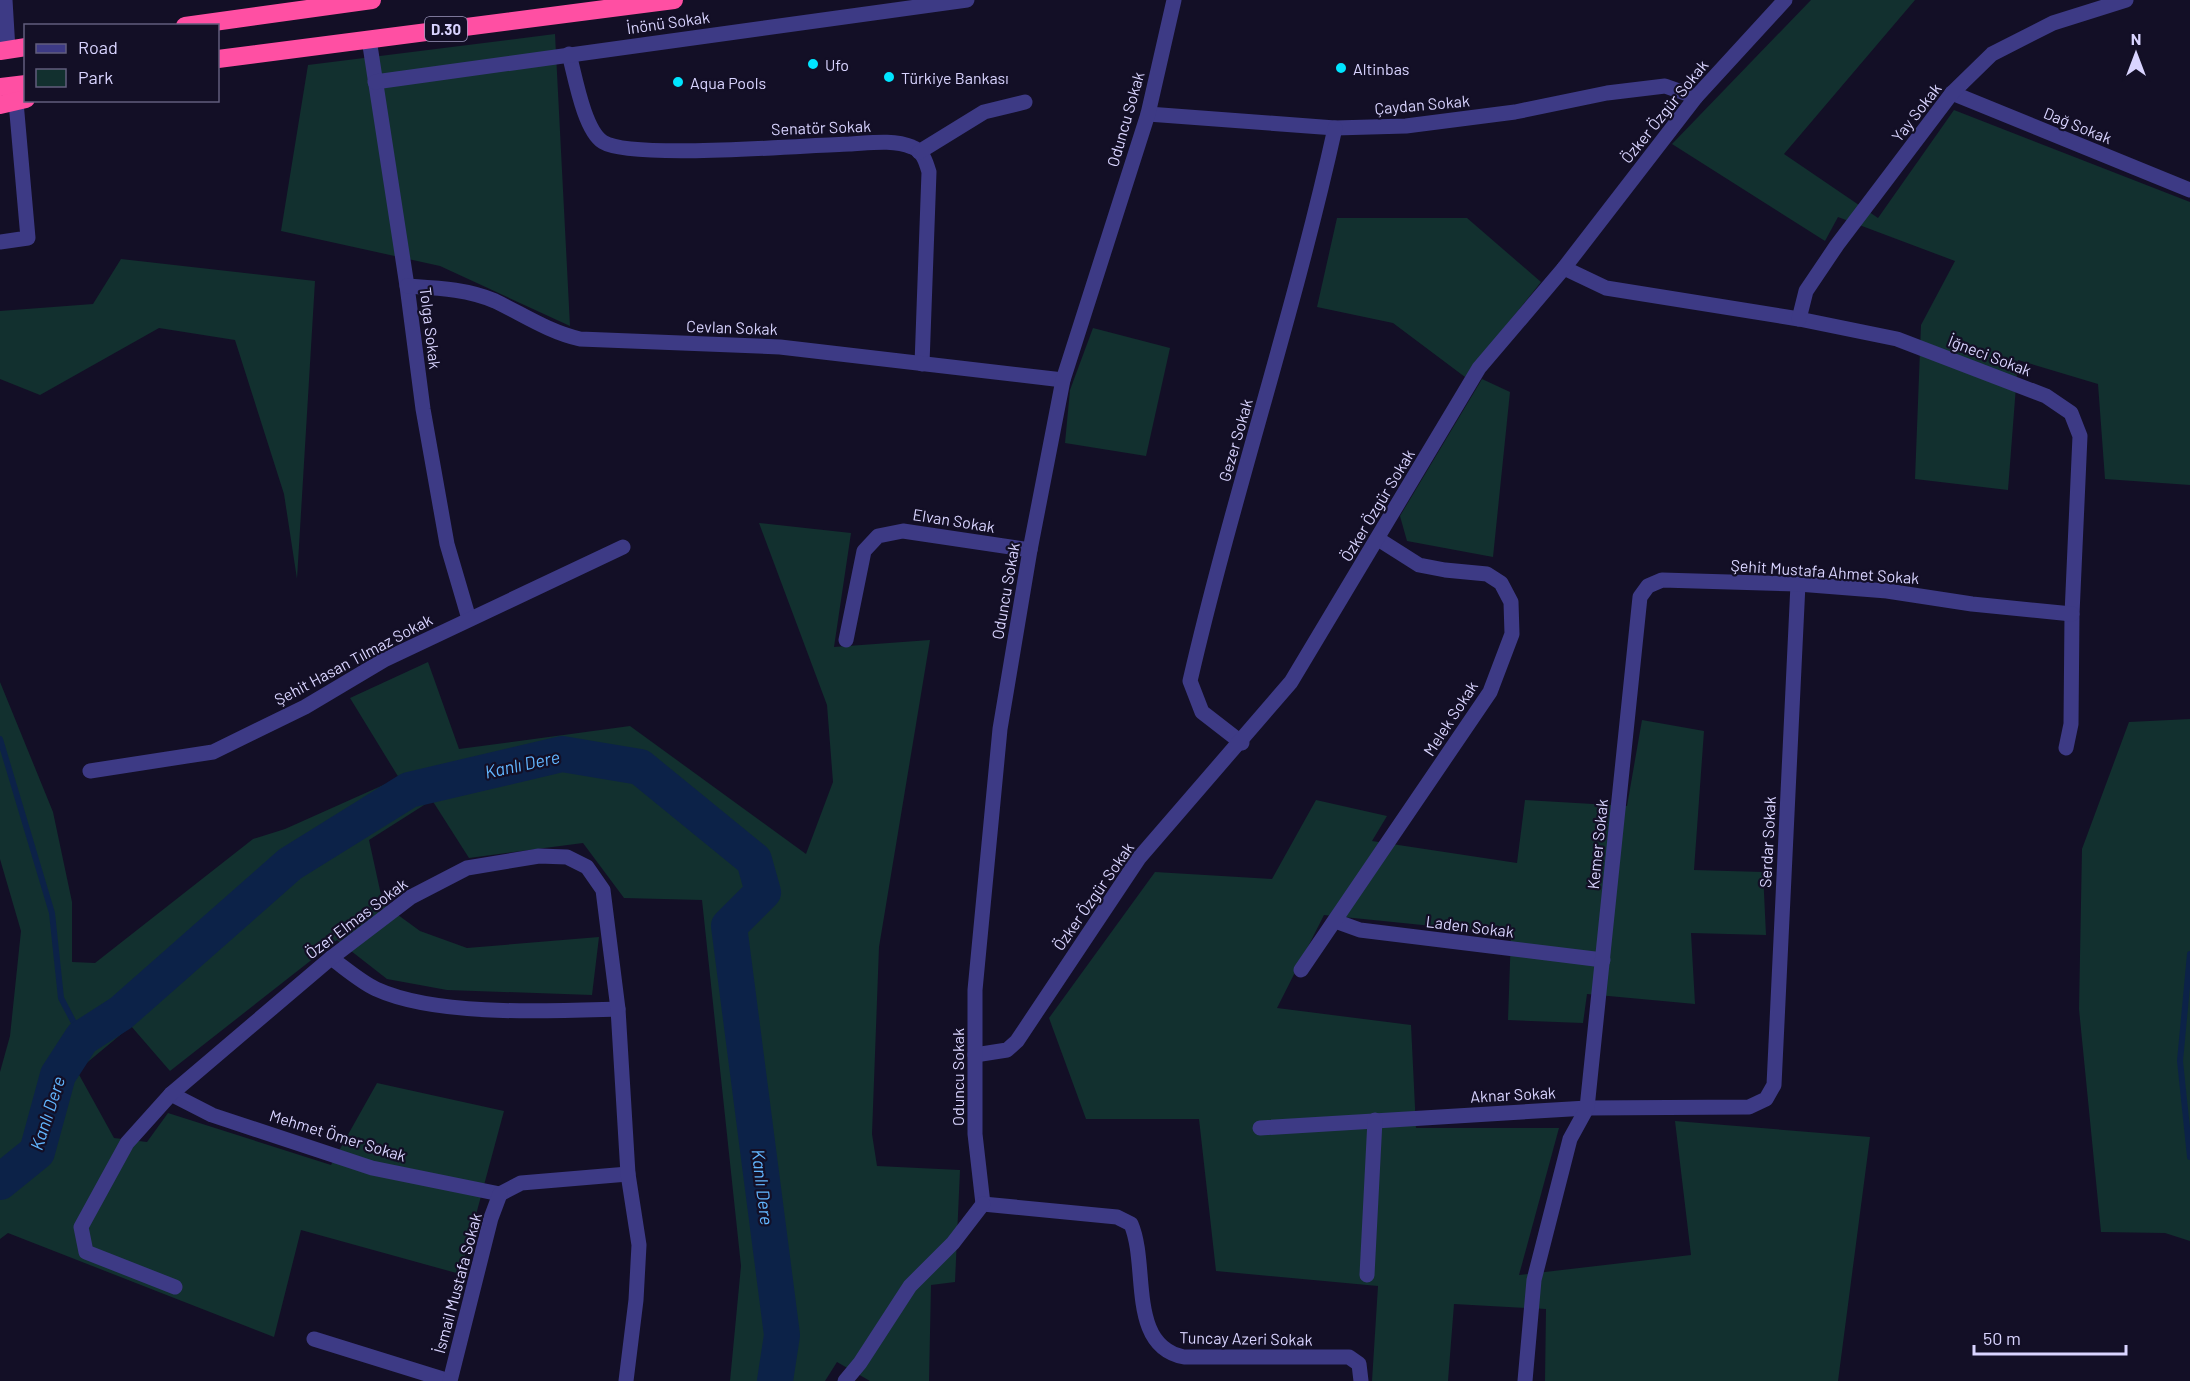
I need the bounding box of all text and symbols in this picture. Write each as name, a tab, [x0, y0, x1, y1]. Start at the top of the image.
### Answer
street label: İnönü Sokak	[625, 7, 711, 37]
road number: D.30	[425, 17, 467, 41]
legend	[24, 24, 219, 102]
north arrow	[2106, 24, 2166, 84]
text: N	[2131, 29, 2141, 48]
text: Road	[78, 36, 118, 58]
place label: Ufo	[825, 55, 849, 74]
street label: Özker Özgür Sokak	[1616, 55, 1712, 167]
marker: Ufo	[806, 57, 820, 71]
place label: Altinbas	[1353, 59, 1410, 78]
marker: Altinbas	[1334, 61, 1348, 75]
text: Park	[78, 66, 113, 88]
place label: Türkiye Bankası	[901, 68, 1009, 87]
street label: Oduncu Sokak	[1102, 69, 1148, 169]
marker: Türkiye Bankası	[882, 70, 896, 84]
place label: Aqua Pools	[690, 73, 766, 92]
marker: Aqua Pools	[671, 75, 685, 89]
street label: Yay Sokak	[1887, 79, 1945, 145]
street label: Çaydan Sokak	[1374, 90, 1470, 118]
street label: Dağ Sokak	[2041, 103, 2115, 147]
street label: Senatör Sokak	[771, 116, 871, 138]
street label: Tolga Sokak	[417, 286, 445, 370]
street label: Cevlan Sokak	[686, 316, 778, 338]
street label: İğneci Sokak	[1946, 330, 2034, 380]
street label: Gezer Sokak	[1214, 396, 1256, 484]
street label: Özker Özgür Sokak	[1336, 445, 1418, 565]
street label: Elvan Sokak	[912, 504, 996, 536]
street label: Oduncu Sokak	[987, 541, 1023, 641]
street label: Şehit Mustafa Ahmet Sokak	[1730, 555, 1920, 587]
street label: Şehit Hasan Tılmaz Sokak	[271, 609, 435, 709]
street label: Melek Sokak	[1419, 677, 1481, 759]
water label: Kanlı Dere	[482, 745, 562, 783]
street label: Serdar Sokak	[1755, 796, 1779, 888]
street label: Kemer Sokak	[1583, 798, 1611, 890]
street label: Özker Özgür Sokak	[1049, 838, 1137, 954]
street label: Özer Elmas Sokak	[301, 874, 411, 962]
street label: Laden Sokak	[1425, 911, 1515, 941]
street label: Oduncu Sokak	[948, 1028, 967, 1126]
water label: Kanlı Dere	[25, 1073, 69, 1153]
street label: Aknar Sokak	[1470, 1082, 1556, 1106]
street label: Mehmet Ömer Sokak	[267, 1105, 409, 1165]
water label: Kanlı Dere	[747, 1148, 779, 1226]
street label: İsmail Mustafa Sokak	[429, 1211, 485, 1355]
scale bar	[1974, 1318, 2126, 1356]
street label: Tuncay Azeri Sokak	[1179, 1327, 1313, 1349]
text: 50 m	[1983, 1327, 2021, 1349]

